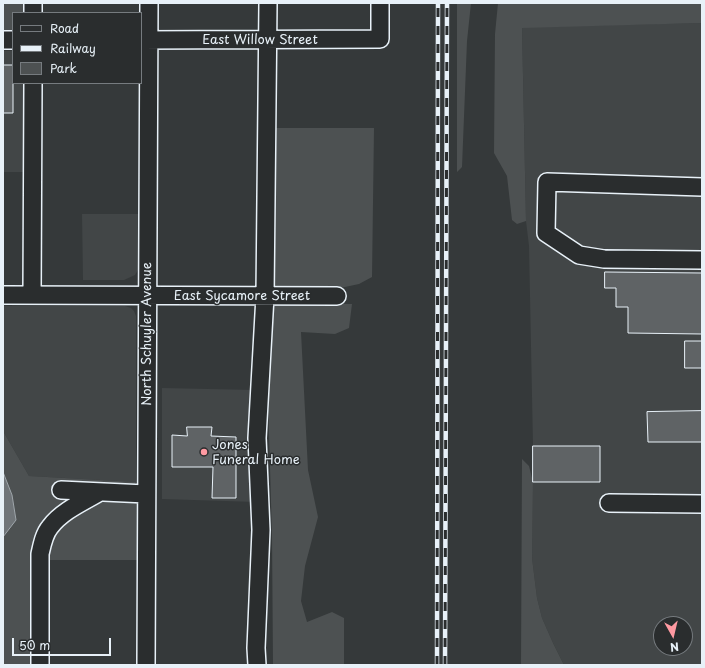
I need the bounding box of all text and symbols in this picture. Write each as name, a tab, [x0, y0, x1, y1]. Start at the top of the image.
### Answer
legend	[12, 12, 142, 84]
text: Road	[50, 19, 79, 37]
street label: East Willow Street	[202, 32, 318, 48]
text: Railway	[50, 39, 96, 57]
text: Park	[50, 59, 77, 77]
street label: North Schuyler Avenue	[139, 262, 155, 406]
street label: East Sycamore Street	[174, 288, 310, 304]
place label: Jones Funeral Home	[212, 437, 300, 468]
marker: Jones Funeral Home	[199, 447, 209, 457]
north arrow	[653, 616, 693, 656]
scale bar	[14, 630, 113, 656]
text: 50 m	[19, 636, 50, 654]
text: N	[669, 638, 680, 656]

